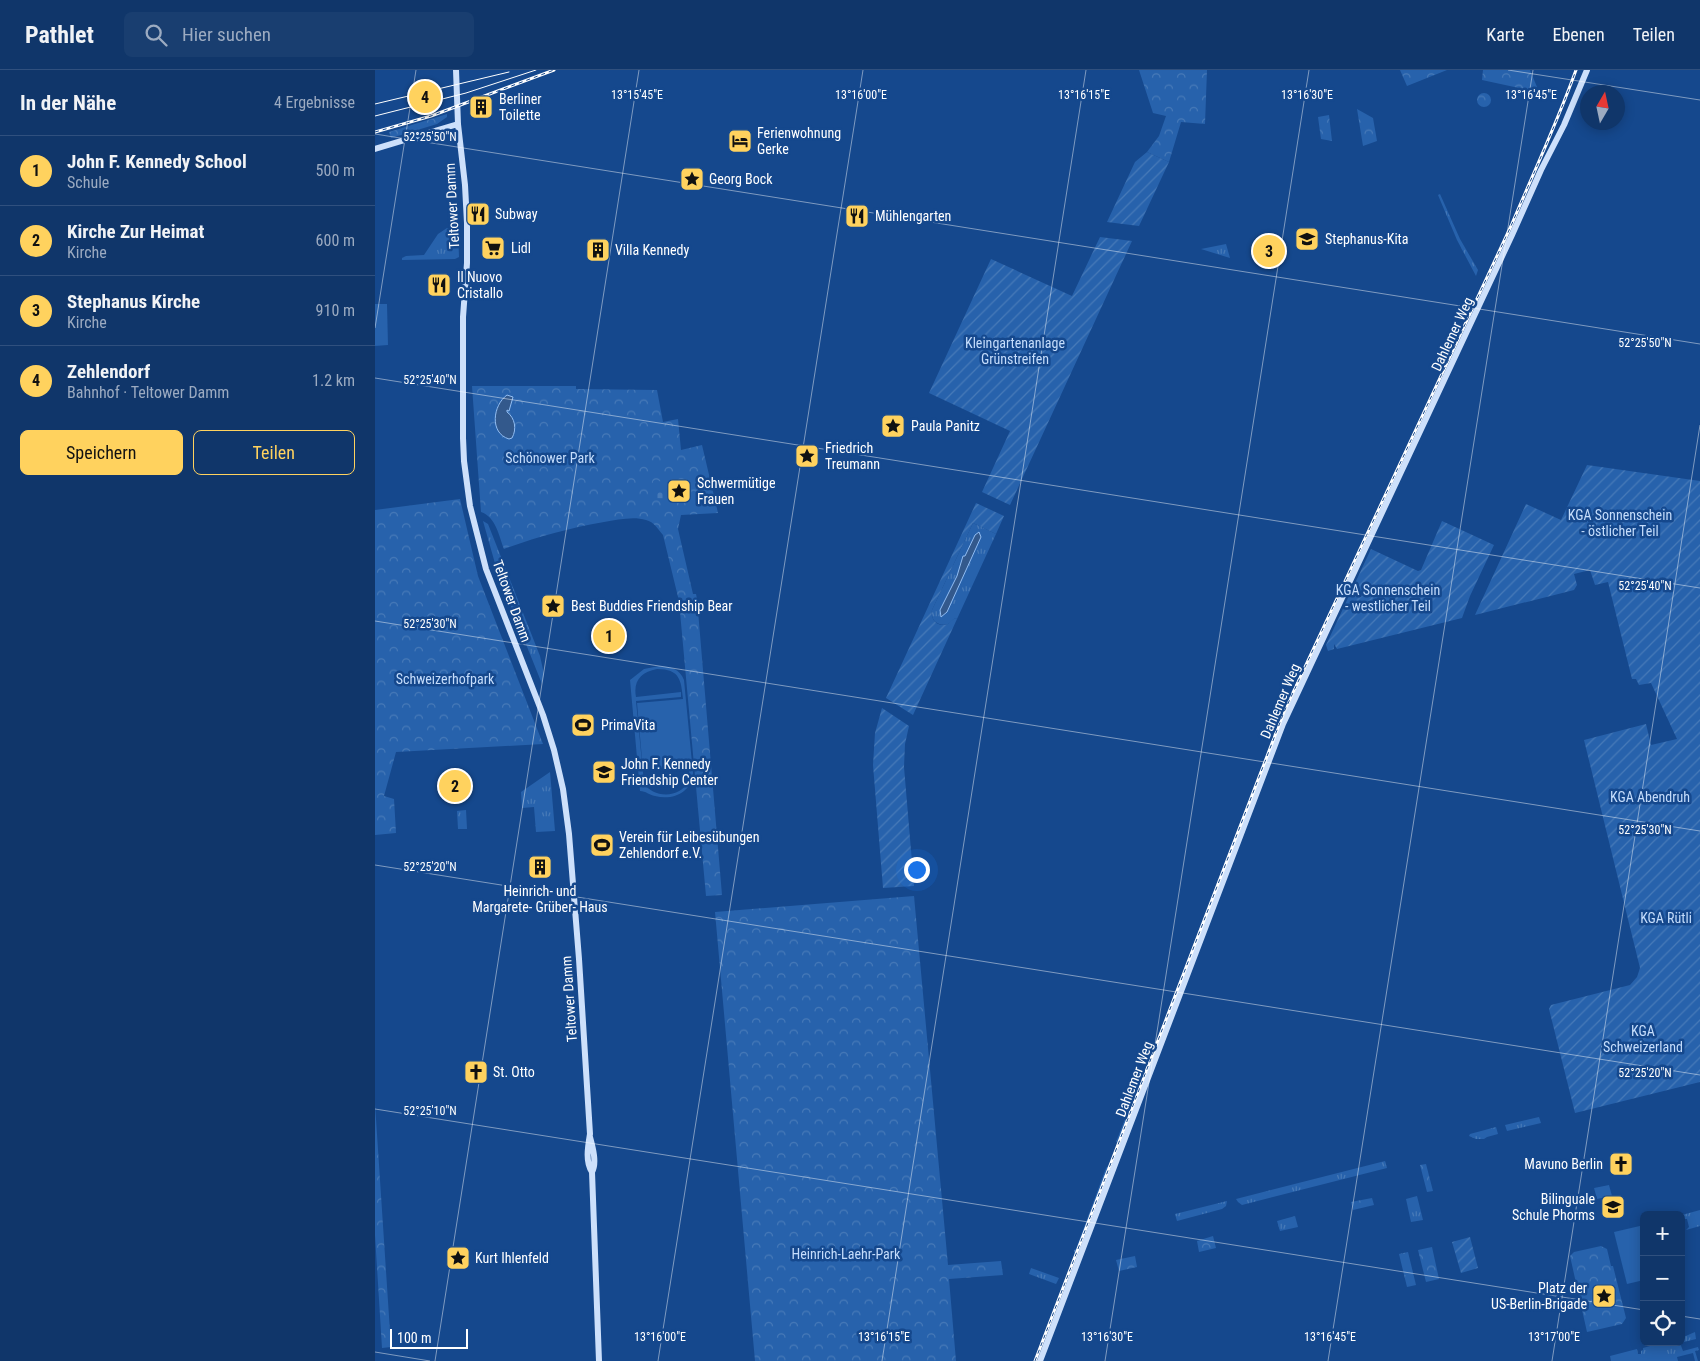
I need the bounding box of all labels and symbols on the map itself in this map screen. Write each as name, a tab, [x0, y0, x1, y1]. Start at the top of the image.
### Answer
pin: 4	[409, 78, 441, 116]
north arrow	[1580, 85, 1625, 130]
text: 13°15'45"E	[611, 88, 663, 102]
text: 13°16'00"E	[835, 88, 887, 102]
text: 13°16'15"E	[1058, 88, 1110, 102]
text: 13°16'30"E	[1281, 88, 1333, 102]
text: 13°16'45"E	[1505, 88, 1557, 102]
place label: Berliner Toilette	[499, 91, 542, 123]
building icon: Berliner Toilette	[468, 94, 494, 120]
place label: Ferienwohnung Gerke	[757, 125, 841, 157]
hotel icon: Ferienwohnung Gerke	[727, 128, 753, 154]
text: 52°25'50"N	[403, 130, 457, 144]
street label: Teltower Damm	[442, 162, 462, 250]
place icon: Georg Bock	[679, 166, 705, 192]
place label: Georg Bock	[709, 171, 773, 187]
restaurant icon: Subway	[465, 201, 491, 227]
restaurant icon: Mühlengarten	[844, 203, 870, 229]
place label: Subway	[495, 206, 538, 222]
place label: Mühlengarten	[875, 208, 951, 224]
school or university icon: Stephanus-Kita	[1294, 226, 1320, 252]
place label: Stephanus-Kita	[1325, 231, 1408, 247]
pin: 3	[1253, 232, 1285, 270]
supermarket icon: Lidl	[480, 235, 506, 261]
building icon: Villa Kennedy	[585, 237, 611, 263]
place label: Lidl	[511, 240, 531, 256]
place label: Villa Kennedy	[615, 242, 689, 258]
place label: Il Nuovo Cristallo	[457, 269, 503, 301]
restaurant icon: Il Nuovo Cristallo	[426, 272, 452, 298]
street label: Dahlemer Weg	[1428, 294, 1476, 374]
park label: Kleingartenanlage Grünstreifen	[965, 335, 1065, 367]
text: 52°25'50"N	[1618, 336, 1672, 350]
text: 52°25'40"N	[403, 373, 457, 387]
place icon: Paula Panitz	[880, 413, 906, 439]
place label: Paula Panitz	[911, 418, 980, 434]
place label: Friedrich Treumann	[825, 440, 880, 472]
place icon: Friedrich Treumann	[794, 443, 820, 469]
park label: Schönower Park	[505, 450, 595, 466]
place label: Schwermütige Frauen	[697, 475, 776, 507]
place icon: Schwermütige Frauen	[666, 478, 692, 504]
park label: KGA Sonnenschein - östlicher Teil	[1568, 507, 1672, 539]
street label: Teltower Damm	[490, 558, 534, 644]
text: 52°25'40"N	[1618, 579, 1672, 593]
park label: KGA Sonnenschein - westlicher Teil	[1336, 582, 1440, 614]
place icon: Best Buddies Friendship Bear	[540, 593, 566, 619]
place label: Best Buddies Friendship Bear	[571, 598, 733, 614]
text: 52°25'30"N	[403, 617, 457, 631]
pin: 1	[593, 617, 625, 655]
street label: Dahlemer Weg	[1257, 661, 1303, 741]
park label: Schweizerhofpark	[396, 671, 495, 687]
sports icon: PrimaVita	[570, 712, 596, 738]
place label: PrimaVita	[601, 717, 655, 733]
place label: John F. Kennedy Friendship Center	[621, 756, 718, 788]
school or university icon: John F. Kennedy Friendship Center	[591, 759, 617, 785]
pin: 2	[439, 767, 471, 805]
park label: KGA Abendruh	[1610, 789, 1690, 805]
text: 52°25'30"N	[1618, 823, 1672, 837]
place label: Verein für Leibesübungen Zehlendorf e.V.	[619, 829, 759, 861]
sports icon: Verein für Leibesübungen Zehlendorf e.V.	[589, 832, 615, 858]
building icon: Heinrich- und Margarete- Grüber- Haus	[527, 854, 553, 880]
your location	[904, 857, 930, 883]
text: 52°25'20"N	[403, 860, 457, 874]
place label: Heinrich- und Margarete- Grüber- Haus	[472, 883, 608, 915]
park label: KGA Rütli	[1640, 910, 1692, 926]
street label: Teltower Damm	[558, 955, 580, 1043]
park label: KGA Schweizerland	[1603, 1023, 1683, 1055]
street label: Dahlemer Weg	[1112, 1039, 1156, 1119]
church icon: St. Otto	[463, 1059, 489, 1085]
place label: St. Otto	[493, 1064, 535, 1080]
text: 52°25'20"N	[1618, 1066, 1672, 1080]
text: 52°25'10"N	[403, 1104, 457, 1118]
church icon: Mavuno Berlin	[1608, 1151, 1634, 1177]
place label: Mavuno Berlin	[1524, 1156, 1603, 1172]
place label: Bilinguale Schule Phorms	[1512, 1191, 1595, 1223]
school or university icon: Bilinguale Schule Phorms	[1600, 1194, 1626, 1220]
place icon: Kurt Ihlenfeld	[445, 1245, 471, 1271]
park label: Heinrich-Laehr-Park	[792, 1246, 901, 1262]
place label: Kurt Ihlenfeld	[475, 1250, 549, 1266]
place label: Platz der US-Berlin-Brigade	[1491, 1280, 1587, 1312]
place icon: Platz der US-Berlin-Brigade	[1591, 1283, 1617, 1309]
scale bar	[390, 1326, 467, 1349]
text: 13°16'00"E	[634, 1330, 686, 1344]
text: 13°16'15"E	[858, 1330, 910, 1344]
text: 13°16'30"E	[1081, 1330, 1133, 1344]
text: 13°16'45"E	[1304, 1330, 1356, 1344]
text: 13°17'00"E	[1528, 1330, 1580, 1344]

